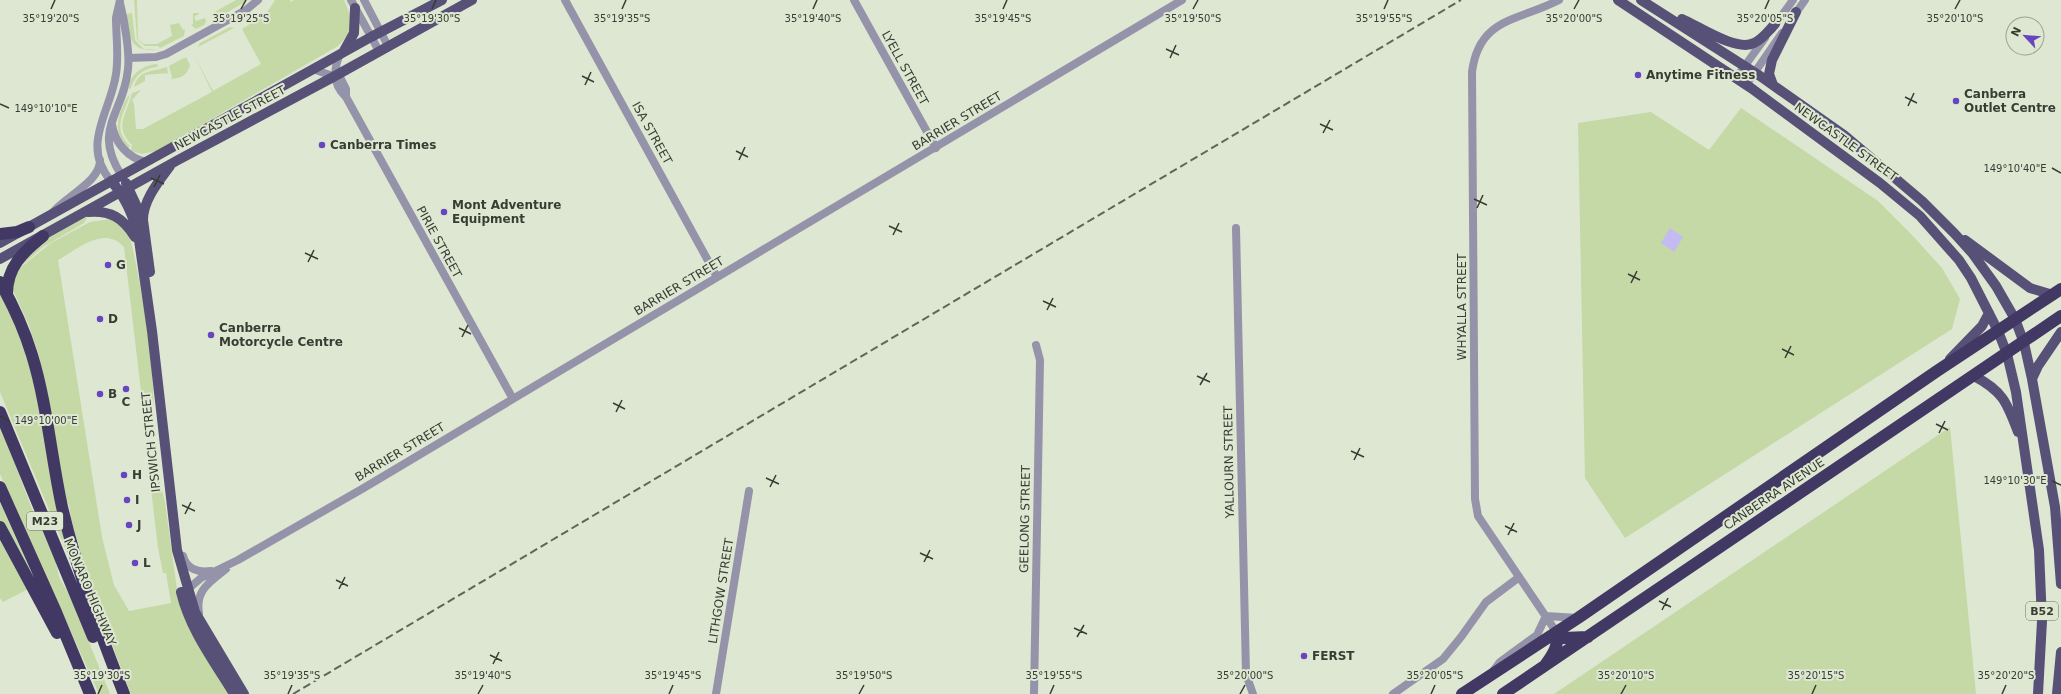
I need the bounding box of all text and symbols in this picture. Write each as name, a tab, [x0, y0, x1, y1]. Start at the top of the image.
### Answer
text: 35°19'20"S	[23, 13, 79, 24]
text: 35°19'25"S	[213, 13, 269, 24]
text: 35°19'30"S	[404, 13, 460, 24]
text: 35°19'35"S	[594, 13, 650, 24]
text: 35°19'40"S	[785, 13, 841, 24]
text: 35°19'45"S	[975, 13, 1031, 24]
text: 35°19'50"S	[1165, 13, 1221, 24]
text: 35°19'55"S	[1356, 13, 1412, 24]
text: 35°20'00"S	[1546, 13, 1602, 24]
text: 35°20'05"S	[1737, 13, 1793, 24]
text: 35°20'10"S	[1927, 13, 1983, 24]
north arrow	[2005, 16, 2045, 56]
text: N	[2009, 25, 2024, 39]
street label: LYELL STREET	[879, 28, 932, 108]
place label: Anytime Fitness	[1646, 68, 1755, 82]
marker: Anytime Fitness	[1633, 70, 1643, 80]
street label: NEWCASTLE STREET	[172, 82, 289, 153]
place label: Canberra Outlet Centre	[1964, 87, 2056, 115]
street label: BARRIER STREET	[910, 88, 1005, 153]
marker: Canberra Outlet Centre	[1951, 96, 1961, 106]
street label: ISA STREET	[629, 99, 675, 167]
street label: NEWCASTLE STREET	[1792, 100, 1901, 184]
text: 149°10'10"E	[14, 103, 78, 114]
place label: Canberra Times	[330, 138, 436, 152]
marker: Canberra Times	[317, 140, 327, 150]
text: 149°10'40"E	[1983, 163, 2047, 174]
place label: Mont Adventure Equipment	[452, 198, 561, 226]
street label: PIRIE STREET	[414, 204, 465, 281]
marker: Mont Adventure Equipment	[439, 207, 449, 217]
street label: BARRIER STREET	[632, 253, 727, 318]
street label: WHYALLA STREET	[1455, 253, 1469, 360]
place label: G	[116, 258, 126, 272]
marker: G	[103, 260, 113, 270]
place label: D	[108, 312, 118, 326]
marker: D	[95, 314, 105, 324]
place label: Canberra Motorcycle Centre	[219, 321, 343, 349]
marker: Canberra Motorcycle Centre	[206, 330, 216, 340]
marker: C	[121, 384, 131, 394]
place label: B	[108, 387, 117, 401]
marker: B	[95, 389, 105, 399]
street label: IPSWICH STREET	[139, 390, 163, 493]
place label: C	[122, 395, 131, 409]
street label: YALLOURN STREET	[1221, 405, 1237, 519]
text: 149°10'00"E	[14, 415, 78, 426]
street label: BARRIER STREET	[353, 419, 448, 484]
street label: CANBERRA AVENUE	[1721, 455, 1827, 533]
street label: GEELONG STREET	[1017, 464, 1033, 573]
place label: H	[132, 468, 142, 482]
marker: H	[119, 470, 129, 480]
text: 149°10'30"E	[1983, 475, 2047, 486]
place label: I	[135, 493, 139, 507]
marker: I	[122, 495, 132, 505]
road number: M23	[27, 512, 63, 530]
place label: J	[136, 518, 141, 532]
marker: J	[124, 520, 134, 530]
street label: MONARO HIGHWAY	[61, 536, 119, 648]
street label: LITHGOW STREET	[706, 537, 736, 645]
place label: L	[143, 556, 151, 570]
marker: L	[130, 558, 140, 568]
road number: B52	[2026, 602, 2058, 620]
place label: FERST	[1312, 649, 1355, 663]
marker: FERST	[1299, 651, 1309, 661]
text: 35°19'30"S	[74, 670, 130, 681]
text: 35°19'35"S	[264, 670, 320, 681]
text: 35°19'40"S	[455, 670, 511, 681]
text: 35°19'45"S	[645, 670, 701, 681]
text: 35°19'50"S	[836, 670, 892, 681]
text: 35°19'55"S	[1026, 670, 1082, 681]
text: 35°20'00"S	[1217, 670, 1273, 681]
text: 35°20'05"S	[1407, 670, 1463, 681]
text: 35°20'10"S	[1598, 670, 1654, 681]
text: 35°20'15"S	[1788, 670, 1844, 681]
text: 35°20'20"S	[1978, 670, 2034, 681]

